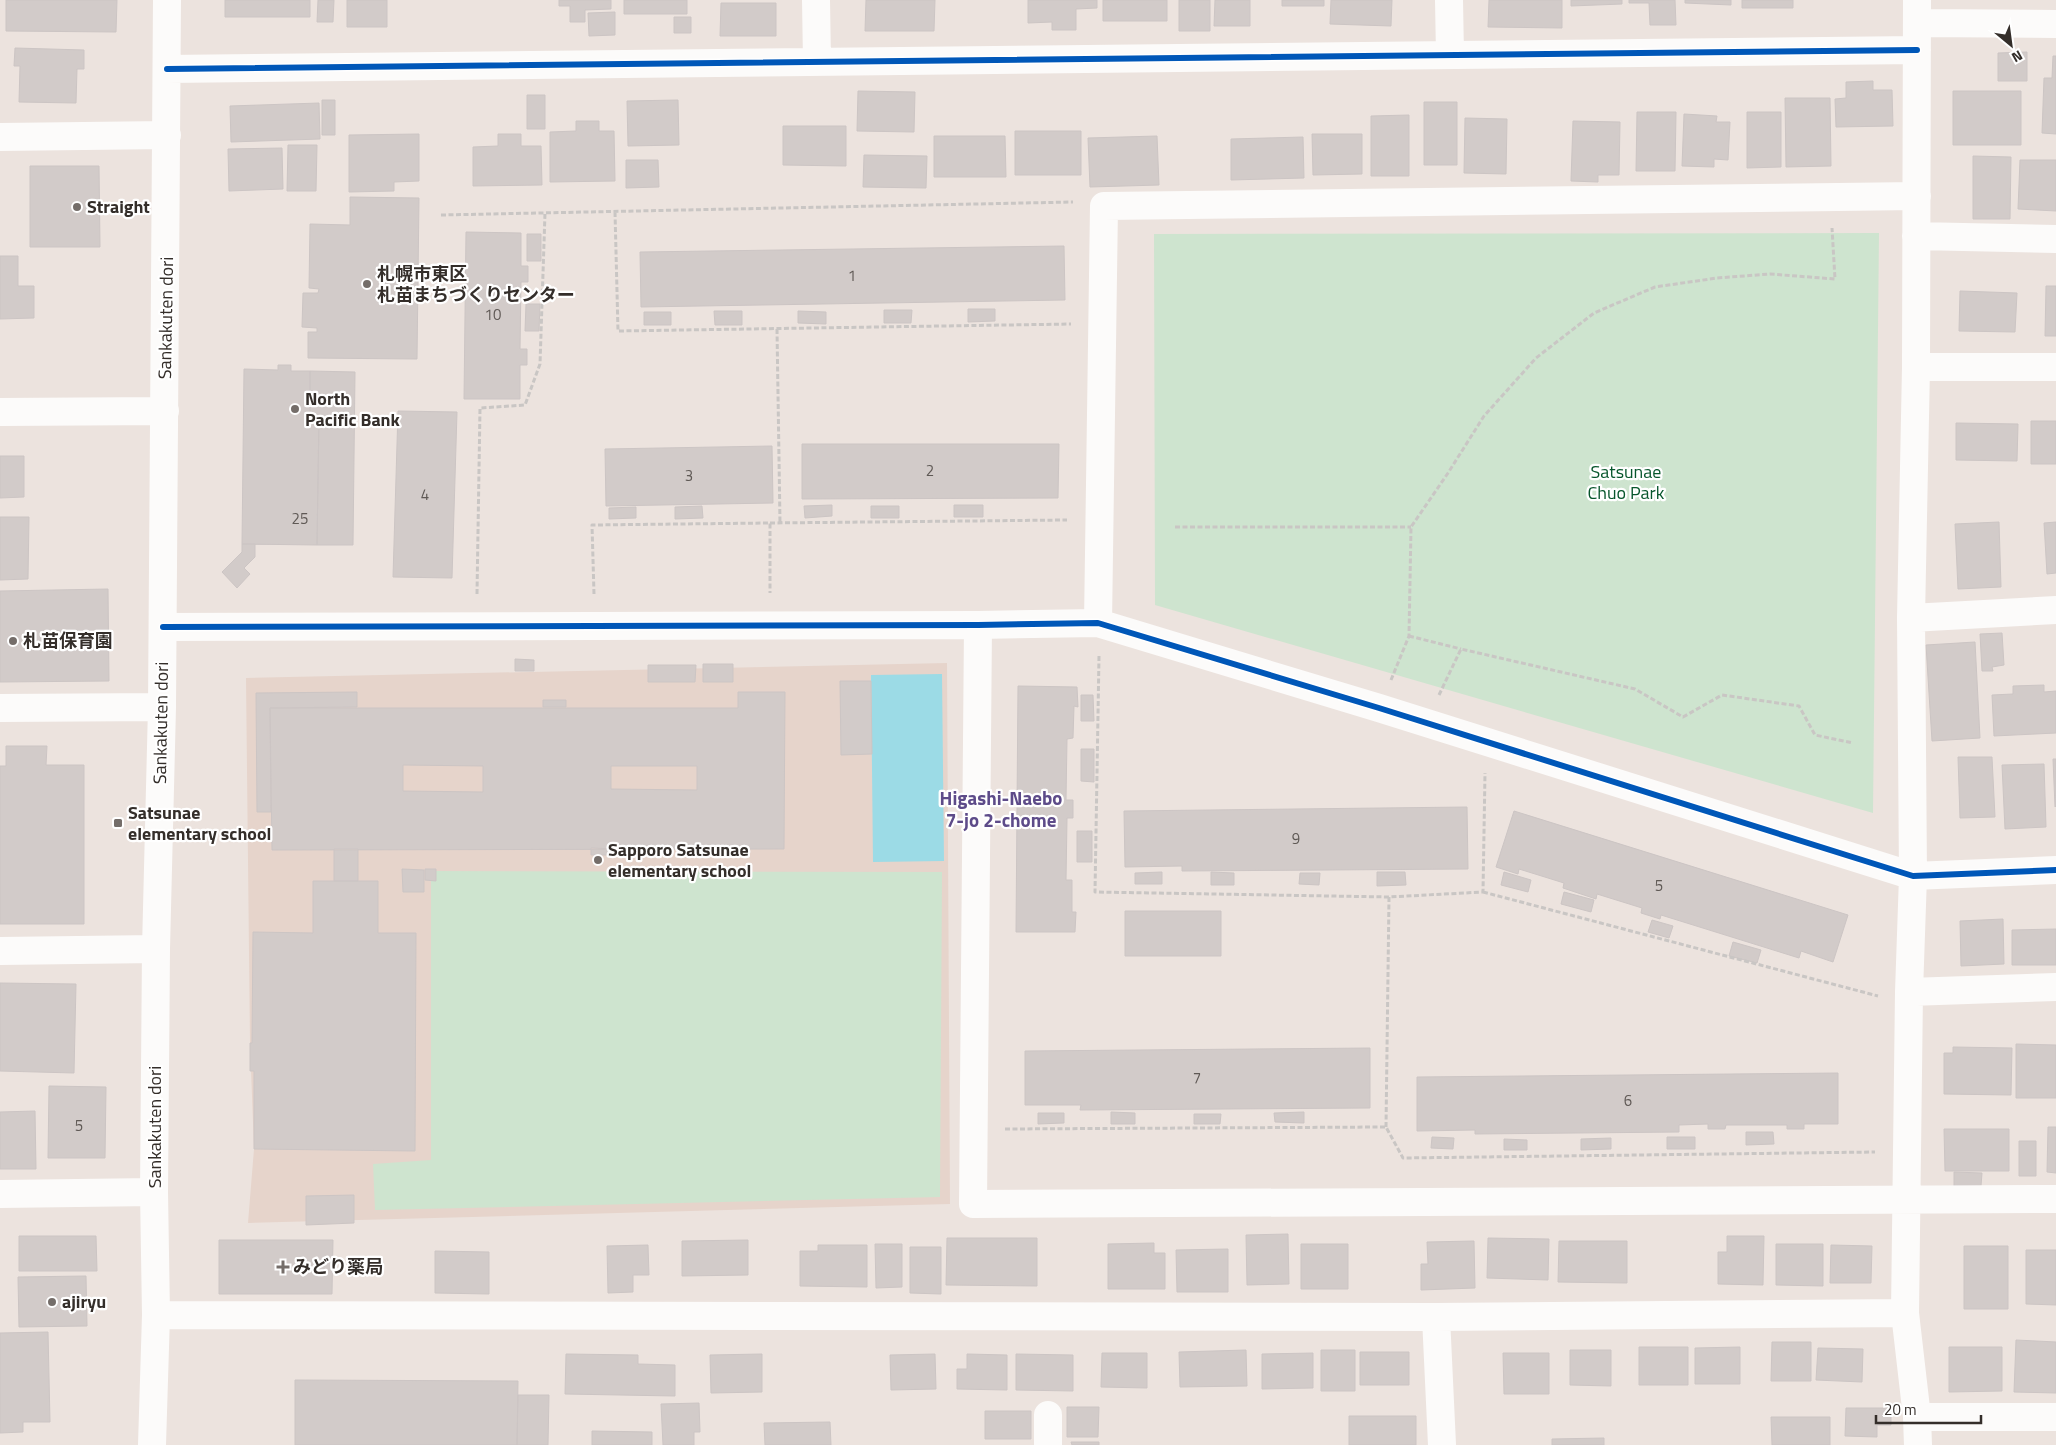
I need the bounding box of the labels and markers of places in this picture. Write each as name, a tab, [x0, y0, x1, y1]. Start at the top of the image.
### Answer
place label: Straight	[87, 193, 150, 220]
marker: Straight	[71, 201, 83, 213]
place label: 札幌市東区 札苗まちづくりセンター	[377, 260, 575, 308]
marker: 札幌市東区 札苗まちづくりセンター	[361, 278, 373, 290]
place label: North Pacific Bank	[305, 385, 401, 433]
marker: North Pacific Bank	[289, 403, 301, 415]
place label: 札苗保育園	[23, 627, 113, 654]
marker: 札苗保育園	[7, 635, 19, 647]
place label: Satsunae elementary school	[128, 799, 271, 847]
marker: Satsunae elementary school	[112, 817, 124, 829]
place label: Sapporo Satsunae elementary school	[608, 836, 751, 884]
marker: Sapporo Satsunae elementary school	[592, 854, 604, 866]
place label: みどり薬局	[293, 1253, 383, 1280]
marker: みどり薬局	[277, 1261, 289, 1273]
place label: ajiryu	[62, 1288, 106, 1315]
marker: ajiryu	[46, 1296, 58, 1308]

